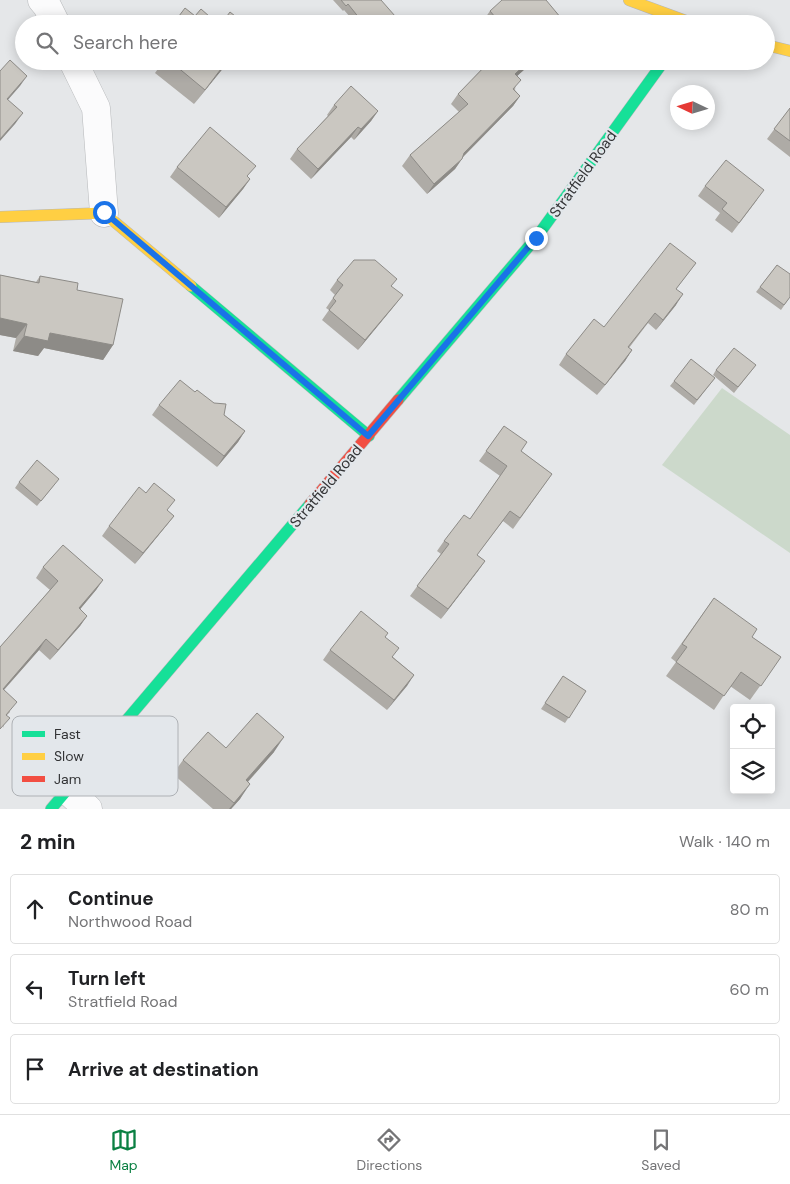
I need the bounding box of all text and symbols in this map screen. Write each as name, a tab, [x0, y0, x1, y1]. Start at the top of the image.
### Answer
search box	[15, 15, 775, 70]
icon: search	[33, 29, 61, 57]
text: Search here	[73, 30, 178, 55]
north arrow	[670, 85, 715, 130]
street label: Stratfield Road	[545, 127, 621, 221]
route start	[93, 201, 116, 224]
route end	[525, 227, 548, 250]
street label: Stratfield Road	[285, 440, 367, 532]
map controls	[730, 704, 775, 794]
button: locate	[730, 704, 775, 749]
legend	[12, 716, 178, 796]
text: Fast	[54, 725, 81, 743]
text: Slow	[54, 747, 84, 765]
button: layers	[730, 749, 775, 794]
text: Jam	[54, 770, 81, 788]
text: 2 min	[20, 828, 76, 856]
text: Walk · 140 m	[679, 831, 770, 852]
text: Continue	[68, 886, 154, 911]
icon: ahead	[21, 895, 49, 923]
text: 80 m	[730, 899, 769, 920]
text: Northwood Road	[68, 911, 192, 932]
text: Turn left	[68, 966, 146, 991]
icon: left	[21, 975, 49, 1003]
text: 60 m	[729, 979, 769, 1000]
text: Stratfield Road	[68, 991, 177, 1012]
icon: arrive	[21, 1055, 49, 1083]
text: Arrive at destination	[68, 1057, 259, 1082]
tab: Map	[109, 1126, 138, 1174]
tab: Directions	[357, 1126, 422, 1174]
tab: Saved	[641, 1126, 681, 1174]

